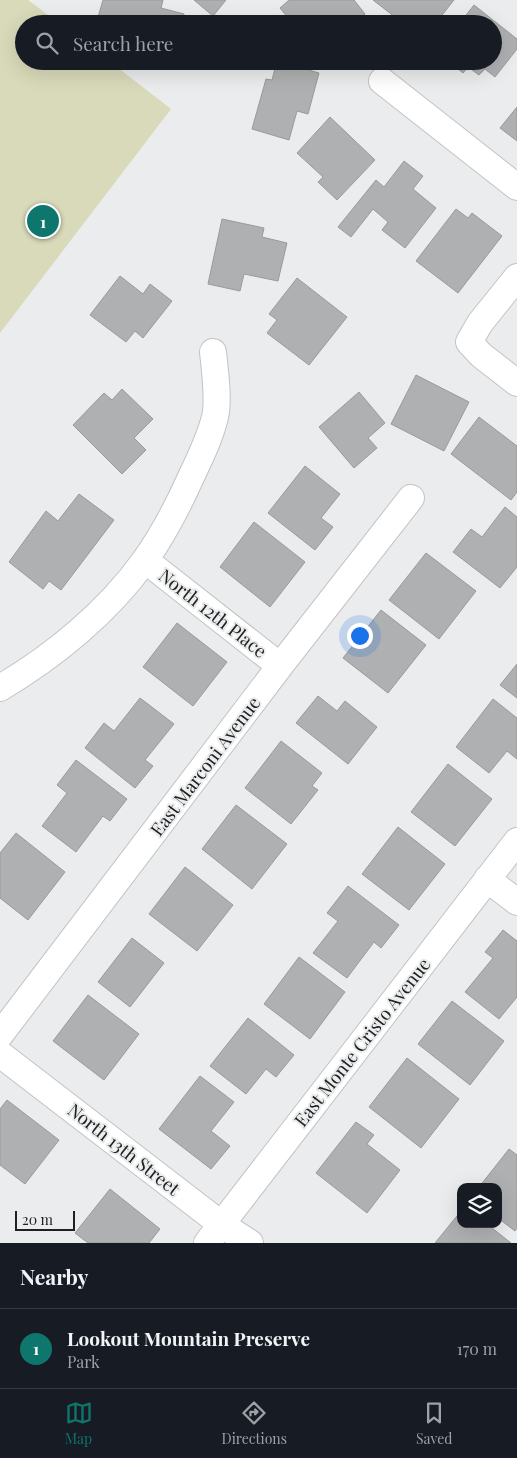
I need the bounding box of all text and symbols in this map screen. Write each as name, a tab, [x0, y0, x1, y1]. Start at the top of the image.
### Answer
search box	[15, 15, 502, 70]
icon: search	[33, 29, 61, 57]
text: Search here	[73, 30, 173, 56]
pin: 1	[27, 202, 59, 240]
street label: North 12th Place	[154, 563, 272, 663]
your location	[347, 623, 373, 649]
street label: East Marconi Avenue	[145, 691, 265, 841]
street label: East Monte Cristo Avenue	[289, 953, 435, 1131]
street label: North 13th Street	[63, 1098, 185, 1201]
map controls	[457, 1183, 502, 1228]
button: layers	[457, 1183, 502, 1228]
scale bar	[15, 1208, 75, 1231]
text: 20 m	[22, 1210, 53, 1229]
text: Nearby	[20, 1262, 89, 1290]
text: Lookout Mountain Preserve	[67, 1325, 310, 1351]
text: 1	[33, 1338, 39, 1359]
text: 170 m	[457, 1338, 497, 1359]
text: Park	[67, 1351, 100, 1372]
tab: Map	[65, 1399, 93, 1448]
tab: Directions	[222, 1399, 287, 1448]
tab: Saved	[416, 1399, 452, 1448]

